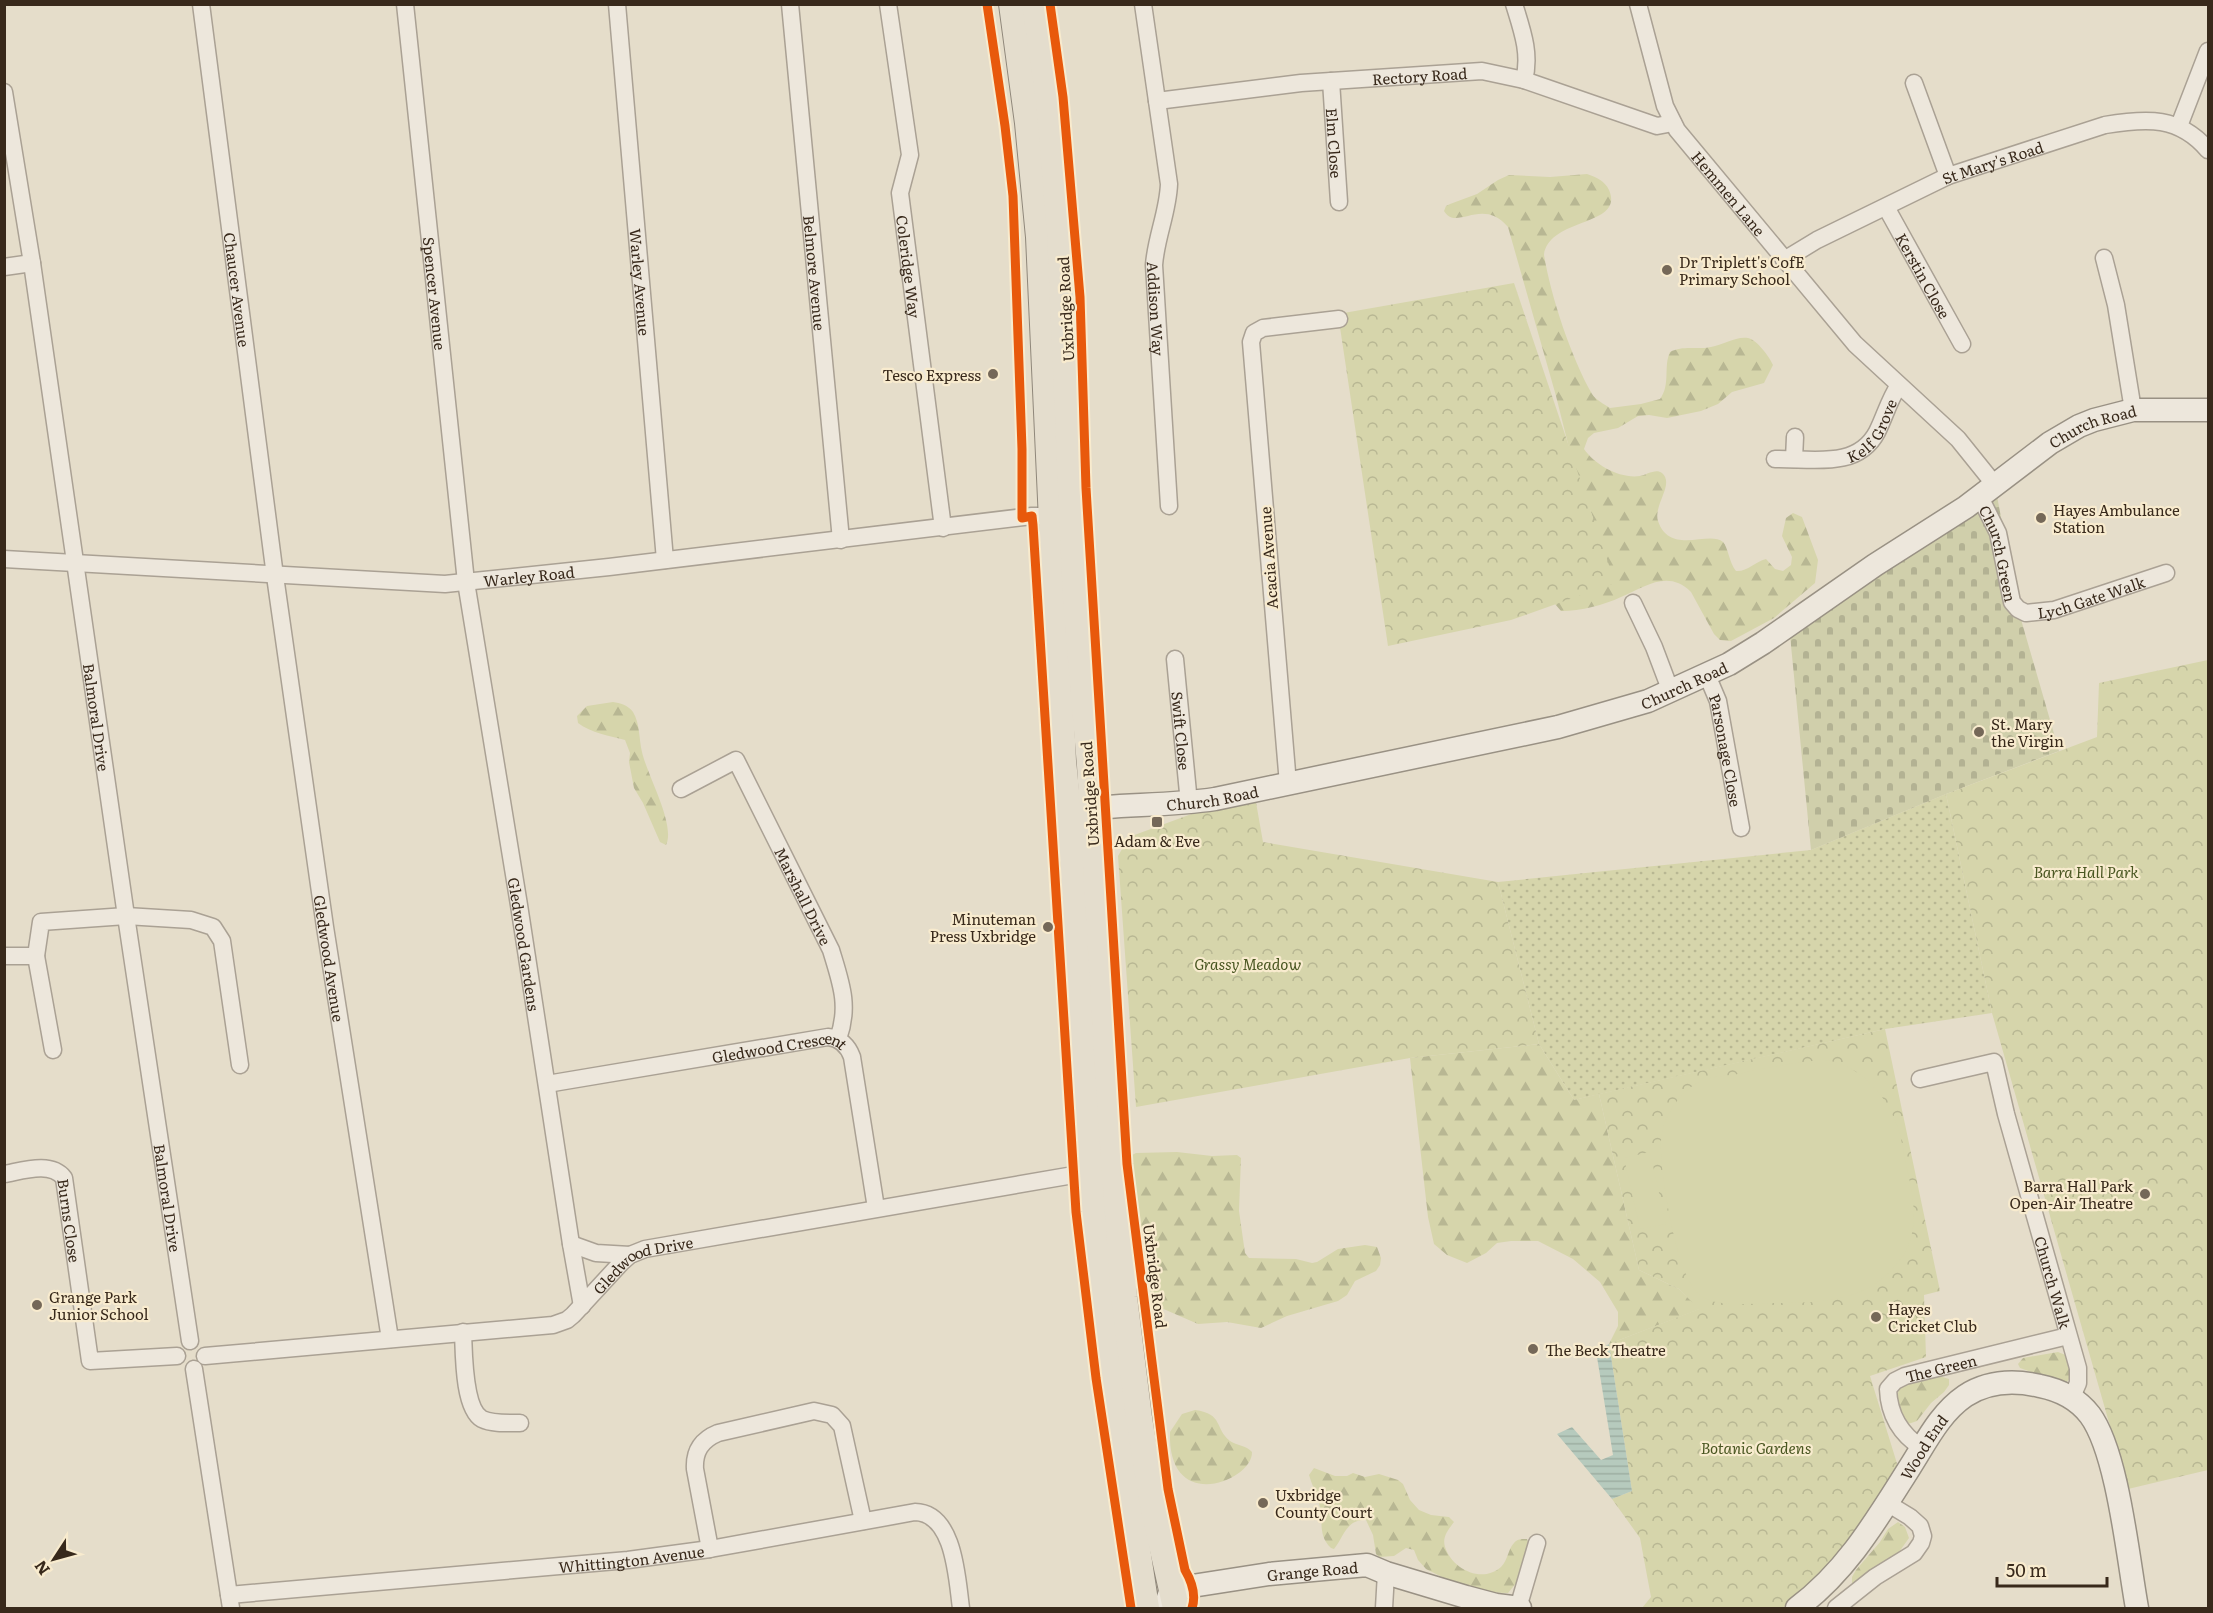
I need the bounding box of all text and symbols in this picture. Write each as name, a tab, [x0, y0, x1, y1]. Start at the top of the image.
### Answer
street label: Rectory Road	[1371, 61, 1468, 90]
street label: Elm Close	[1321, 107, 1349, 179]
street label: St Mary's Road	[1937, 134, 2046, 189]
street label: Hemmen Lane	[1687, 145, 1772, 241]
street label: Belmore Avenue	[799, 214, 833, 332]
street label: Coleridge Way	[891, 214, 927, 320]
street label: Warley Avenue	[625, 227, 657, 337]
street label: Kerstin Close	[1891, 228, 1957, 322]
street label: Chaucer Avenue	[219, 231, 257, 349]
street label: Spencer Avenue	[418, 236, 453, 351]
place label: Dr Triplett's CofE Primary School	[1679, 250, 1804, 290]
street label: Uxbridge Road	[1051, 256, 1079, 362]
street label: Addison Way	[1142, 261, 1171, 357]
marker: Dr Triplett's CofE Primary School	[1660, 263, 1674, 277]
place label: Tesco Express	[882, 363, 981, 386]
marker: Tesco Express	[986, 367, 1000, 381]
street label: Kelf Grove	[1843, 394, 1902, 467]
street label: Church Road	[2044, 398, 2139, 453]
place label: Hayes Ambulance Station	[2053, 498, 2180, 538]
street label: Church Green	[1974, 501, 2023, 604]
street label: Acacia Avenue	[1253, 506, 1283, 610]
marker: Hayes Ambulance Station	[2034, 511, 2048, 525]
street label: Warley Road	[482, 559, 575, 591]
street label: Lych Gate Walk	[2036, 569, 2148, 623]
street label: Church Road	[1638, 655, 1731, 714]
street label: Balmoral Drive	[78, 662, 117, 773]
street label: Parsonage Close	[1704, 689, 1748, 809]
street label: Swift Close	[1167, 690, 1197, 771]
place label: St. Mary the Virgin	[1991, 712, 2064, 752]
marker: St. Mary the Virgin	[1972, 725, 1986, 739]
street label: Uxbridge Road	[1074, 741, 1104, 847]
street label: Church Road	[1165, 779, 1261, 815]
marker: Adam & Eve	[1150, 815, 1164, 829]
place label: Adam & Eve	[1114, 829, 1200, 852]
street label: Marshall Drive	[770, 843, 838, 949]
park label: Barra Hall Park	[2033, 860, 2139, 883]
street label: Gledwood Gardens	[503, 876, 547, 1013]
street label: Gledwood Avenue	[309, 893, 351, 1024]
place label: Minuteman Press Uxbridge	[930, 907, 1036, 947]
marker: Minuteman Press Uxbridge	[1041, 920, 1055, 934]
park label: Grassy Meadow	[1194, 952, 1302, 975]
street label: Gledwood Crescent	[710, 1025, 853, 1068]
street label: Balmoral Drive	[149, 1142, 188, 1254]
place label: Barra Hall Park Open-Air Theatre	[2009, 1174, 2134, 1214]
street label: Burns Close	[53, 1177, 87, 1264]
marker: Barra Hall Park Open-Air Theatre	[2138, 1187, 2152, 1201]
street label: Uxbridge Road	[1138, 1222, 1174, 1330]
street label: Gledwood Drive	[587, 1229, 695, 1299]
street label: Church Walk	[2030, 1233, 2078, 1332]
place label: Grange Park Junior School	[49, 1285, 149, 1325]
place label: Hayes Cricket Club	[1888, 1297, 1977, 1337]
marker: Grange Park Junior School	[30, 1298, 44, 1312]
marker: Hayes Cricket Club	[1869, 1310, 1883, 1324]
place label: The Beck Theatre	[1545, 1338, 1666, 1361]
marker: The Beck Theatre	[1526, 1342, 1540, 1356]
street label: The Green	[1903, 1347, 1979, 1387]
street label: Wood End	[1894, 1409, 1952, 1484]
park label: Botanic Gardens	[1701, 1436, 1811, 1459]
place label: Uxbridge County Court	[1275, 1483, 1373, 1523]
marker: Uxbridge County Court	[1256, 1496, 1270, 1510]
north arrow	[24, 1529, 84, 1589]
street label: Whittington Avenue	[557, 1538, 706, 1578]
scale bar	[1997, 1550, 2106, 1588]
street label: Grange Road	[1266, 1554, 1359, 1586]
text: N	[27, 1556, 55, 1581]
text: 50 m	[2006, 1556, 2047, 1583]

